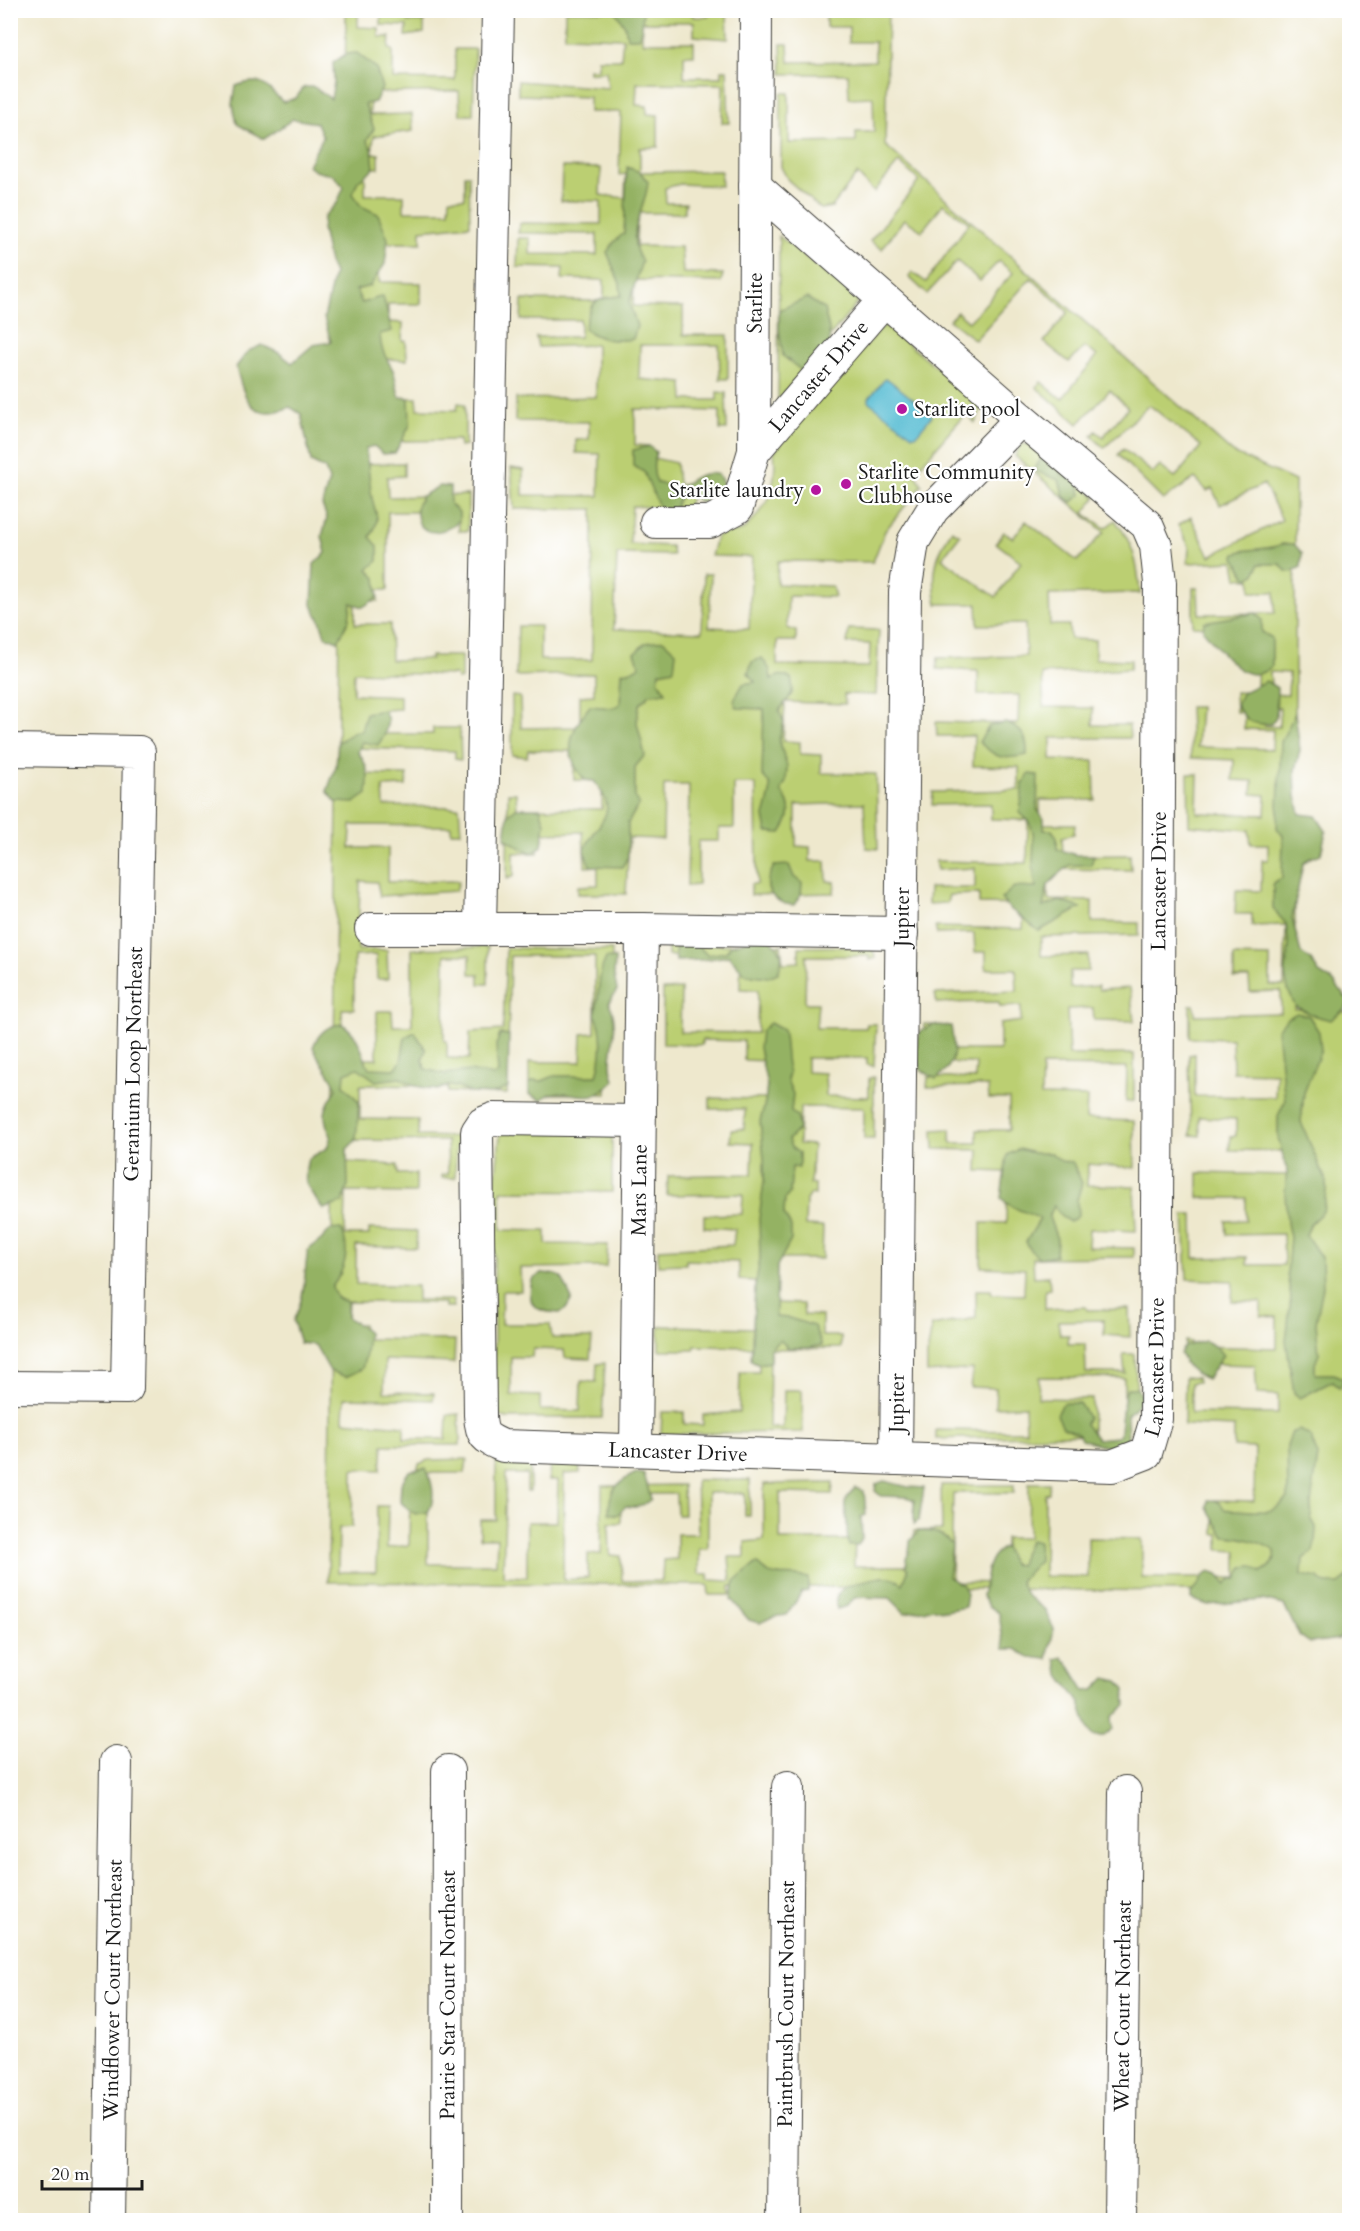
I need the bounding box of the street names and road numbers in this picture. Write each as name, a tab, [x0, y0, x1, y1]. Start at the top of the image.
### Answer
street label: Starlite	[741, 272, 770, 334]
street label: Lancaster Drive	[762, 314, 876, 439]
street label: Lancaster Drive	[1144, 811, 1174, 951]
street label: Jupiter	[887, 887, 917, 950]
street label: Geranium Loop Northeast	[117, 946, 150, 1182]
street label: Mars Lane	[624, 1144, 655, 1236]
street label: Lancaster Drive	[1138, 1297, 1172, 1440]
street label: Jupiter	[882, 1373, 912, 1436]
street label: Lancaster Drive	[608, 1435, 748, 1469]
street label: Windflower Court Northeast	[97, 1859, 130, 2122]
street label: Prairie Star Court Northeast	[433, 1870, 463, 2120]
street label: Paintbrush Court Northeast	[771, 1880, 802, 2128]
street label: Wheat Court Northeast	[1107, 1900, 1139, 2113]

